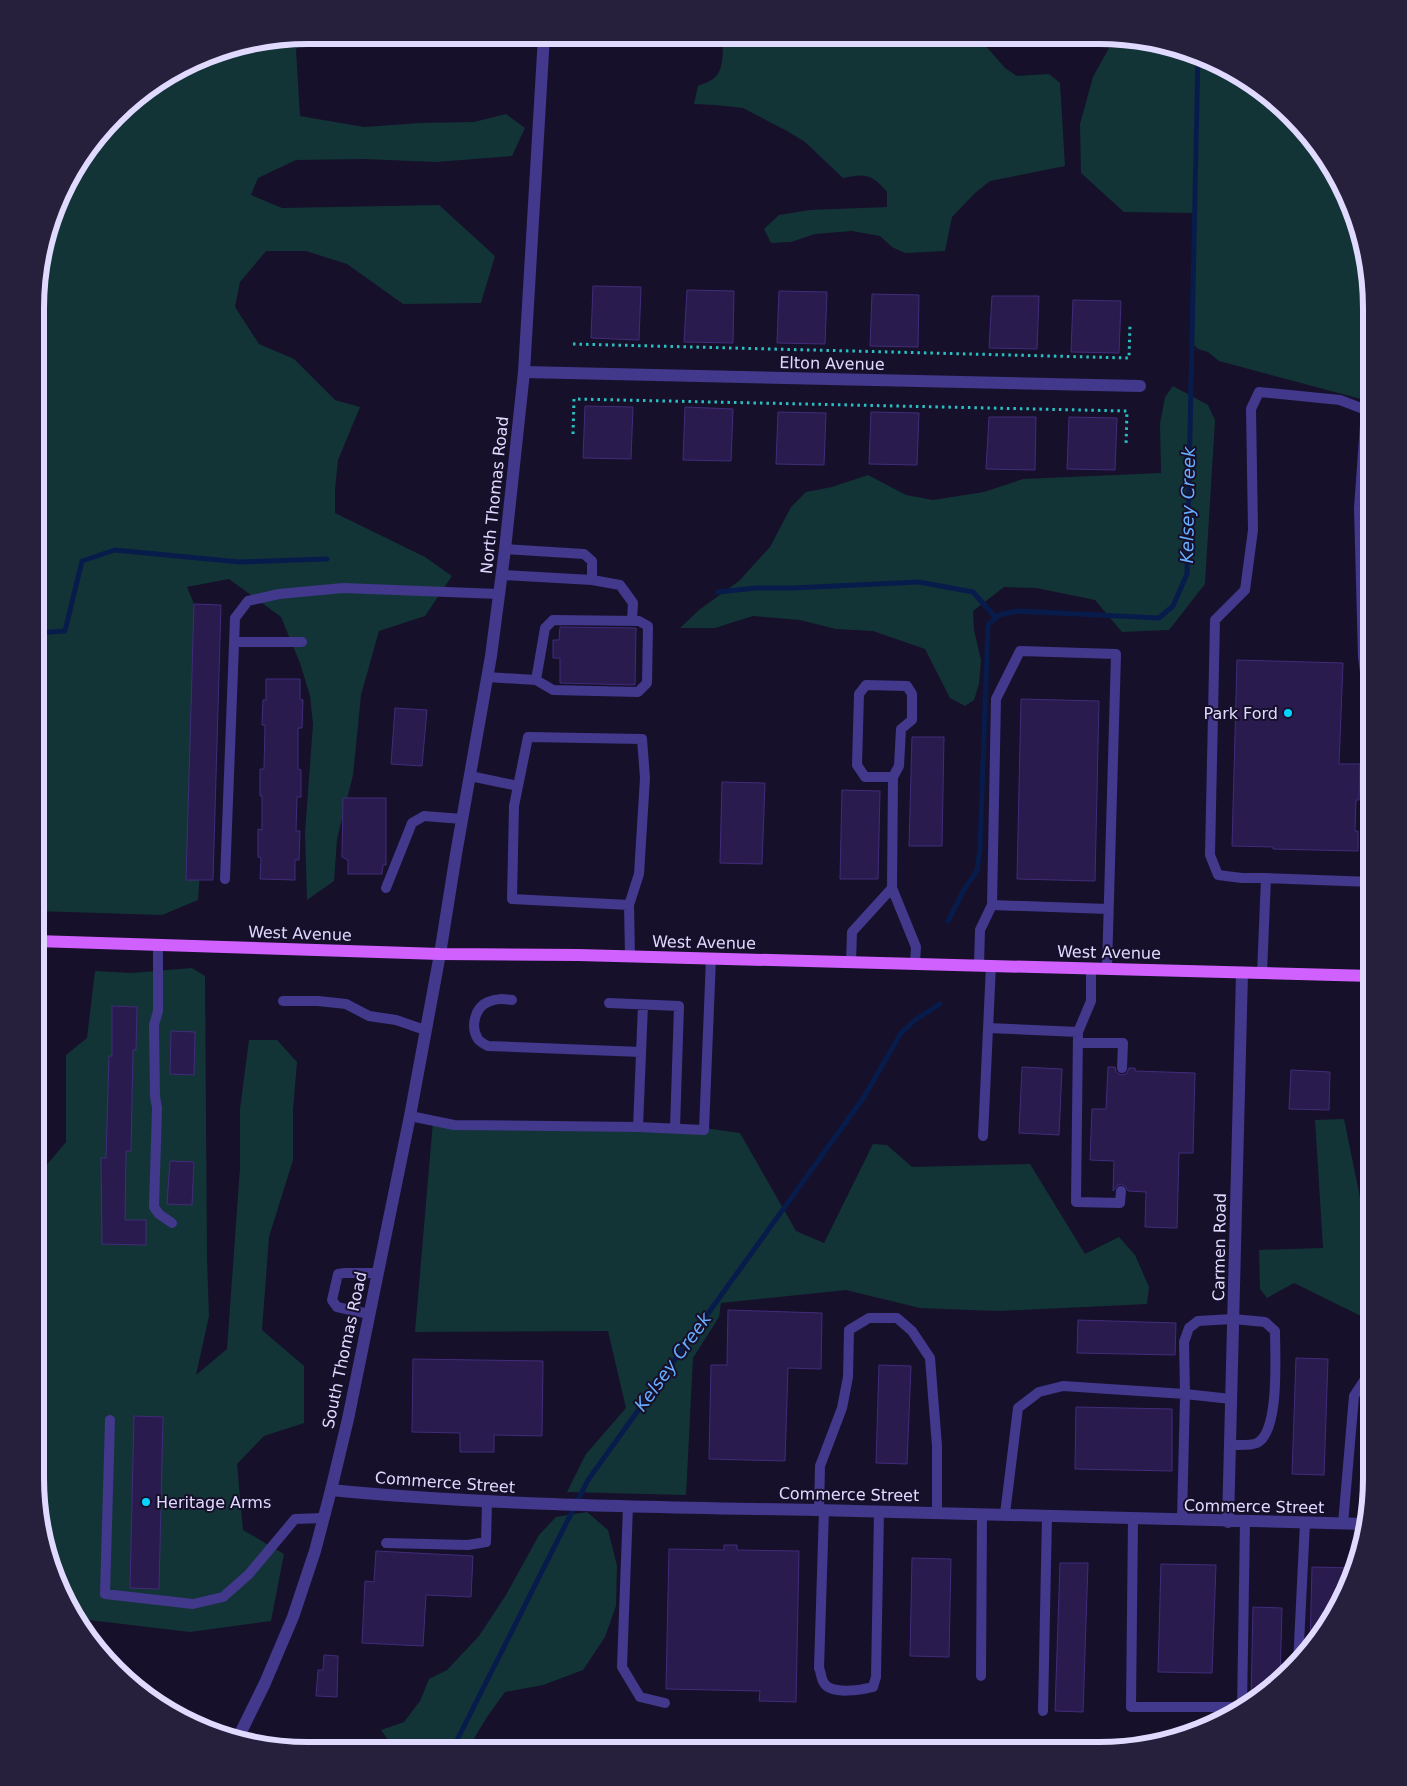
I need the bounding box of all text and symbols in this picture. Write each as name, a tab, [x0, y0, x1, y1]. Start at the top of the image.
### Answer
street label: Elton Avenue	[779, 353, 885, 374]
street label: North Thomas Road	[477, 415, 512, 575]
water label: Kelsey Creek	[1176, 445, 1199, 563]
place label: Park Ford	[1203, 704, 1278, 723]
marker: Park Ford	[1282, 707, 1294, 719]
street label: West Avenue	[248, 922, 352, 945]
street label: West Avenue	[652, 932, 756, 953]
street label: West Avenue	[1057, 942, 1161, 963]
street label: Carmen Road	[1209, 1193, 1230, 1301]
street label: South Thomas Road	[319, 1270, 370, 1430]
water label: Kelsey Creek	[630, 1307, 716, 1415]
street label: Commerce Street	[374, 1468, 516, 1497]
street label: Commerce Street	[779, 1484, 919, 1505]
place label: Heritage Arms	[156, 1493, 271, 1512]
marker: Heritage Arms	[140, 1496, 152, 1508]
street label: Commerce Street	[1184, 1496, 1324, 1517]

